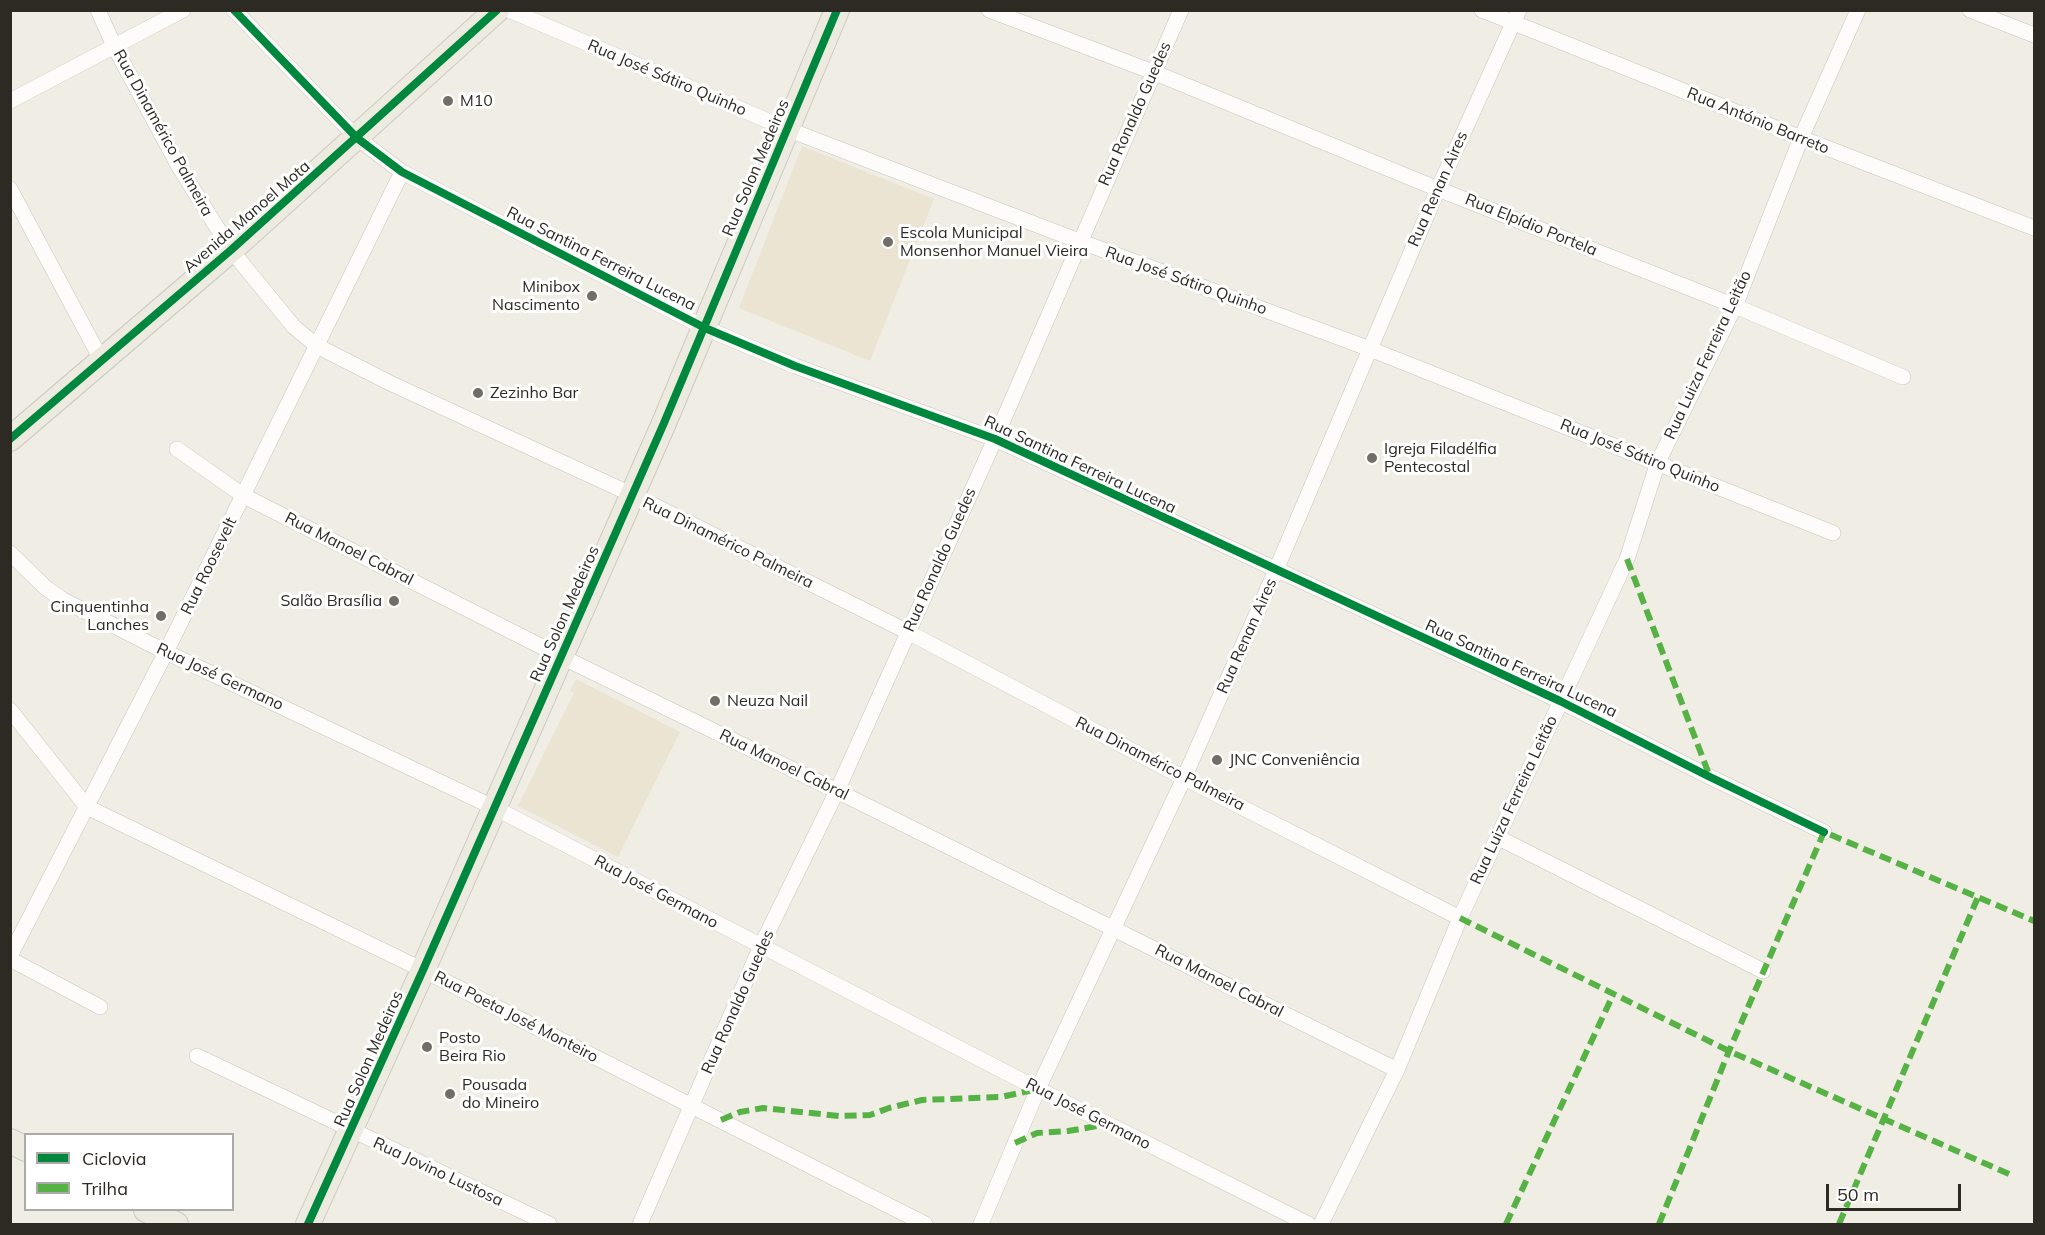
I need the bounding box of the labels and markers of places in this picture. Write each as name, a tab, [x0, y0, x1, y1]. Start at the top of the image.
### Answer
place label: M10	[460, 91, 493, 111]
marker: M10	[441, 94, 455, 108]
place label: Escola Municipal Monsenhor Manuel Vieira	[900, 223, 1088, 261]
marker: Escola Municipal Monsenhor Manuel Vieira	[881, 235, 895, 249]
place label: Minibox Nascimento	[492, 277, 580, 315]
marker: Minibox Nascimento	[585, 289, 599, 303]
place label: Zezinho Bar	[490, 383, 578, 403]
marker: Zezinho Bar	[471, 386, 485, 400]
place label: Igreja Filadélfia Pentecostal	[1384, 439, 1497, 477]
marker: Igreja Filadélfia Pentecostal	[1365, 451, 1379, 465]
place label: Salão Brasília	[280, 591, 382, 611]
marker: Salão Brasília	[387, 594, 401, 608]
place label: Cinquentinha Lanches	[50, 597, 149, 635]
marker: Cinquentinha Lanches	[154, 609, 168, 623]
place label: Neuza Nail	[727, 691, 808, 711]
marker: Neuza Nail	[708, 694, 722, 708]
place label: JNC Conveniência	[1229, 750, 1360, 770]
marker: JNC Conveniência	[1210, 753, 1224, 767]
place label: Posto Beira Rio	[439, 1028, 506, 1066]
marker: Posto Beira Rio	[420, 1040, 434, 1054]
place label: Pousada do Mineiro	[462, 1075, 539, 1113]
marker: Pousada do Mineiro	[443, 1087, 457, 1101]

